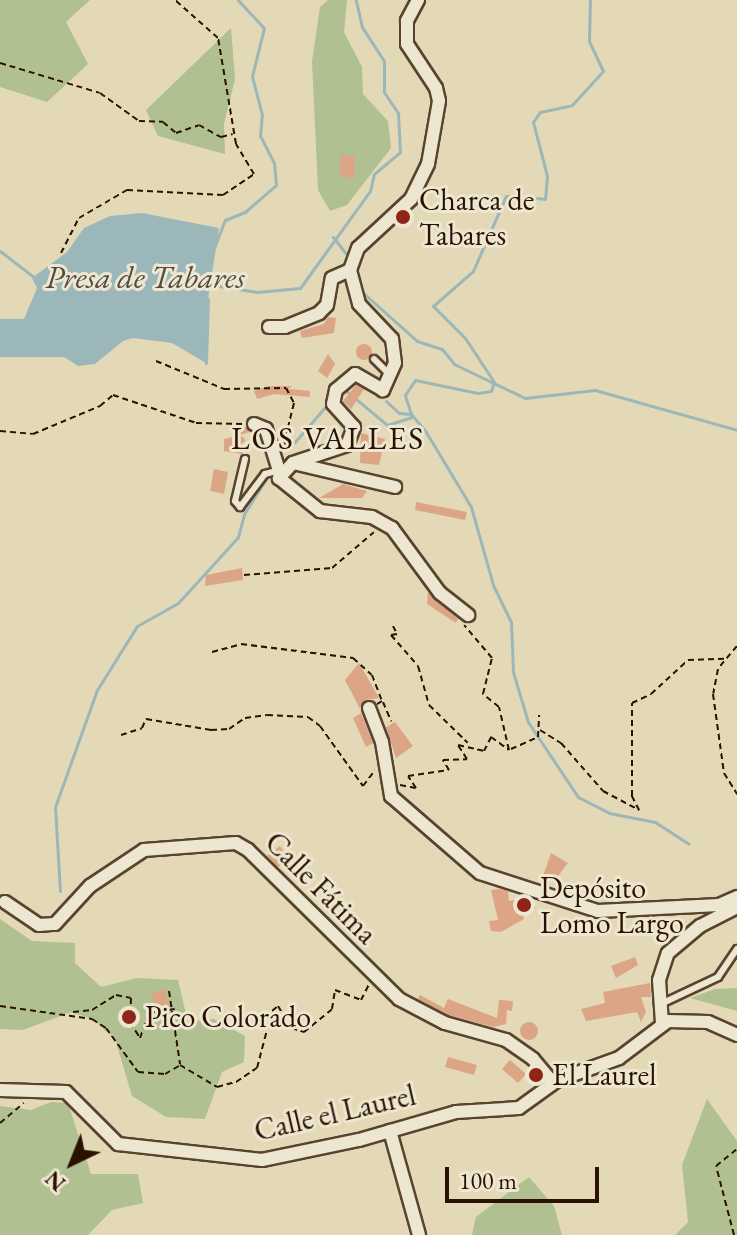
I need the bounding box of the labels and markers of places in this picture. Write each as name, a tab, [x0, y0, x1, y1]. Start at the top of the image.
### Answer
place label: Charca de Tabares	[419, 182, 534, 252]
marker: Charca de Tabares	[394, 208, 412, 226]
place label: Depósito Lomo Largo	[540, 870, 684, 940]
marker: Depósito Lomo Largo	[515, 896, 533, 914]
place label: Pico Colorado	[145, 999, 311, 1035]
marker: Pico Colorado	[120, 1008, 138, 1026]
place label: El Laurel	[552, 1057, 656, 1093]
marker: El Laurel	[527, 1066, 545, 1084]

